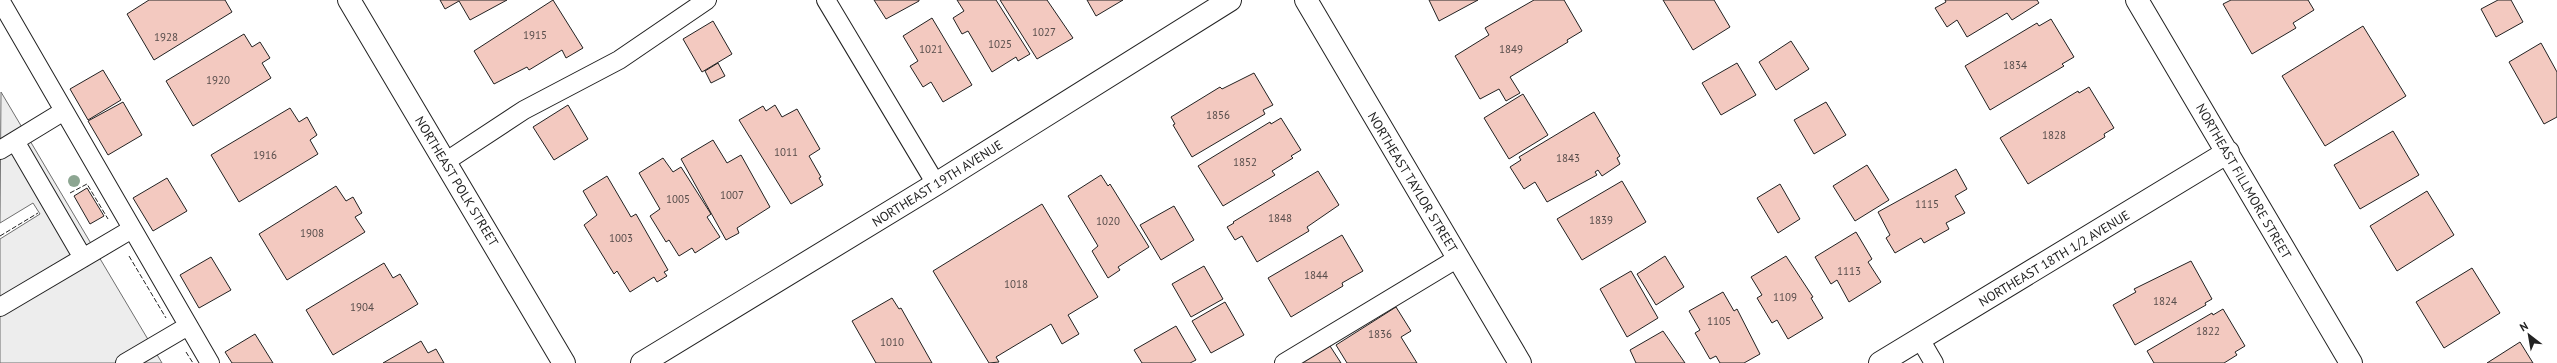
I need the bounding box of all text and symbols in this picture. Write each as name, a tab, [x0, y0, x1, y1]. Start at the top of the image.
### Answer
house number: 1027	[1032, 25, 1056, 39]
house number: 1915	[523, 28, 547, 42]
house number: 1928	[154, 30, 178, 44]
house number: 1025	[988, 37, 1012, 51]
house number: 1021	[919, 42, 943, 56]
house number: 1849	[1499, 42, 1523, 56]
house number: 1834	[2003, 58, 2027, 72]
house number: 1920	[206, 73, 230, 87]
street label: NORTHEAST FILLMORE STREET	[2192, 101, 2295, 262]
house number: 1856	[1206, 108, 1230, 122]
street label: NORTHEAST TAYLOR STREET	[1364, 109, 1461, 256]
street label: NORTHEAST POLK STREET	[411, 113, 502, 249]
house number: 1828	[2042, 128, 2066, 142]
street label: NORTHEAST 19TH AVENUE	[869, 136, 1006, 231]
house number: 1011	[774, 145, 798, 159]
house number: 1916	[253, 148, 277, 162]
house number: 1843	[1556, 151, 1580, 165]
house number: 1852	[1233, 155, 1257, 169]
house number: 1007	[720, 188, 744, 202]
house number: 1005	[666, 192, 690, 206]
house number: 1115	[1915, 197, 1939, 211]
street label: NORTHEAST 18TH 1/2 AVENUE	[1976, 207, 2133, 310]
house number: 1848	[1268, 211, 1292, 225]
house number: 1839	[1589, 213, 1613, 227]
house number: 1020	[1096, 214, 1120, 228]
house number: 1908	[300, 226, 324, 240]
house number: 1003	[609, 231, 633, 245]
house number: 1113	[1837, 264, 1861, 278]
house number: 1844	[1304, 268, 1328, 282]
house number: 1018	[1004, 277, 1028, 291]
house number: 1109	[1773, 290, 1797, 304]
house number: 1824	[2153, 294, 2177, 308]
house number: 1904	[350, 300, 374, 314]
house number: 1105	[1707, 314, 1731, 328]
north arrow	[2509, 315, 2549, 355]
text: N	[2517, 319, 2531, 334]
house number: 1822	[2196, 324, 2220, 338]
house number: 1836	[1368, 327, 1392, 341]
house number: 1010	[880, 335, 904, 349]

